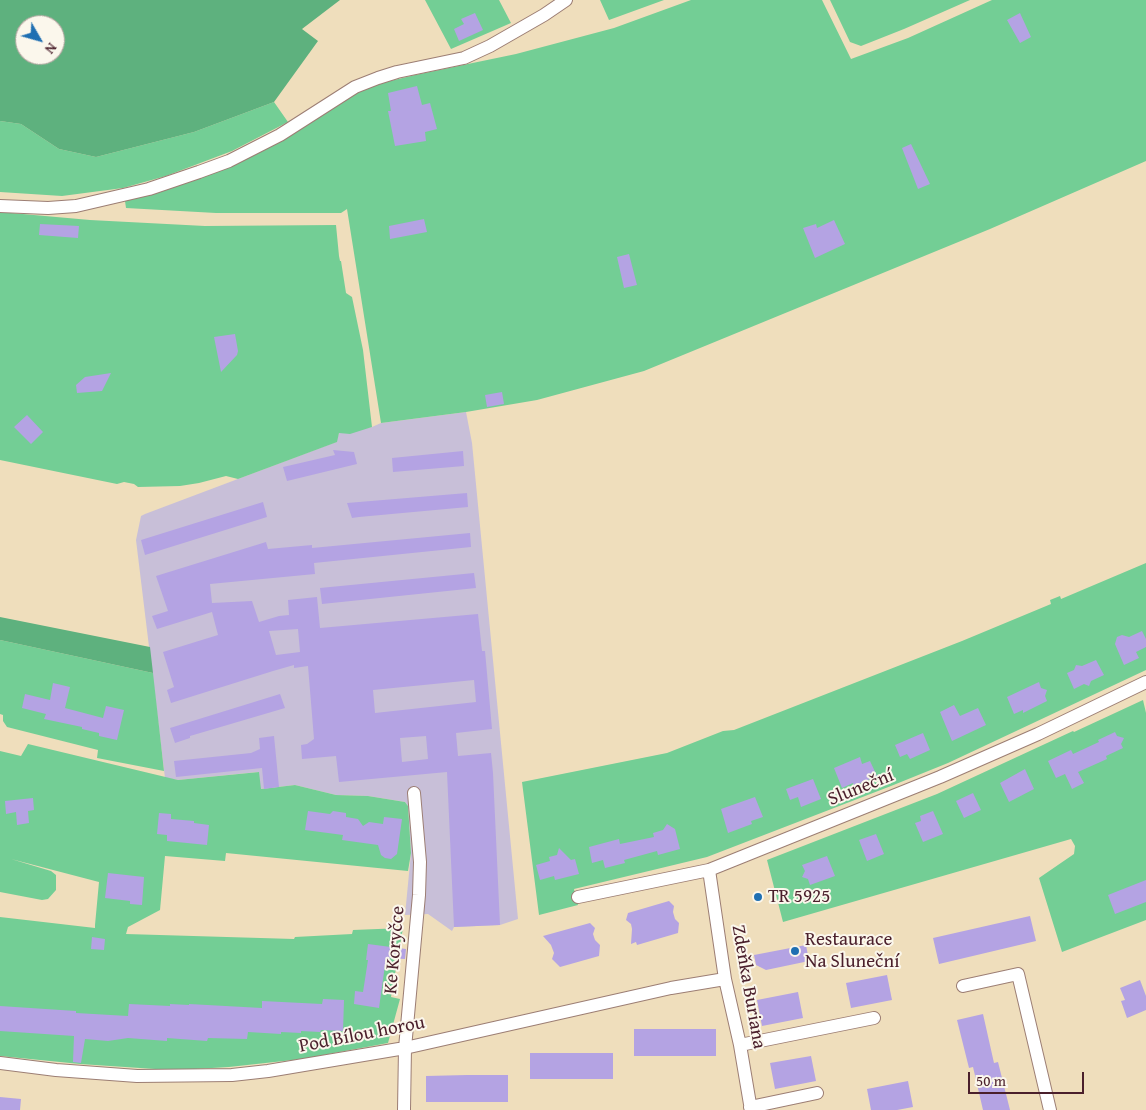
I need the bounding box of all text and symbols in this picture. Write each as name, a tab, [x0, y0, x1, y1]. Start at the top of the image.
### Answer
north arrow	[15, 15, 65, 65]
text: N	[40, 39, 62, 58]
street label: Sluneční	[825, 765, 897, 811]
place label: TR 5925	[768, 886, 830, 908]
marker: TR 5925	[752, 891, 764, 903]
street label: Ke Koryčce	[380, 905, 410, 995]
street label: Zdeňka Buriana	[726, 923, 770, 1051]
place label: Restaurace Na Sluneční	[805, 929, 899, 973]
marker: Restaurace Na Sluneční	[789, 945, 801, 957]
street label: Pod Bílou horou	[297, 1012, 427, 1058]
scale bar	[971, 1062, 1087, 1094]
text: 50 m	[976, 1070, 1006, 1091]

